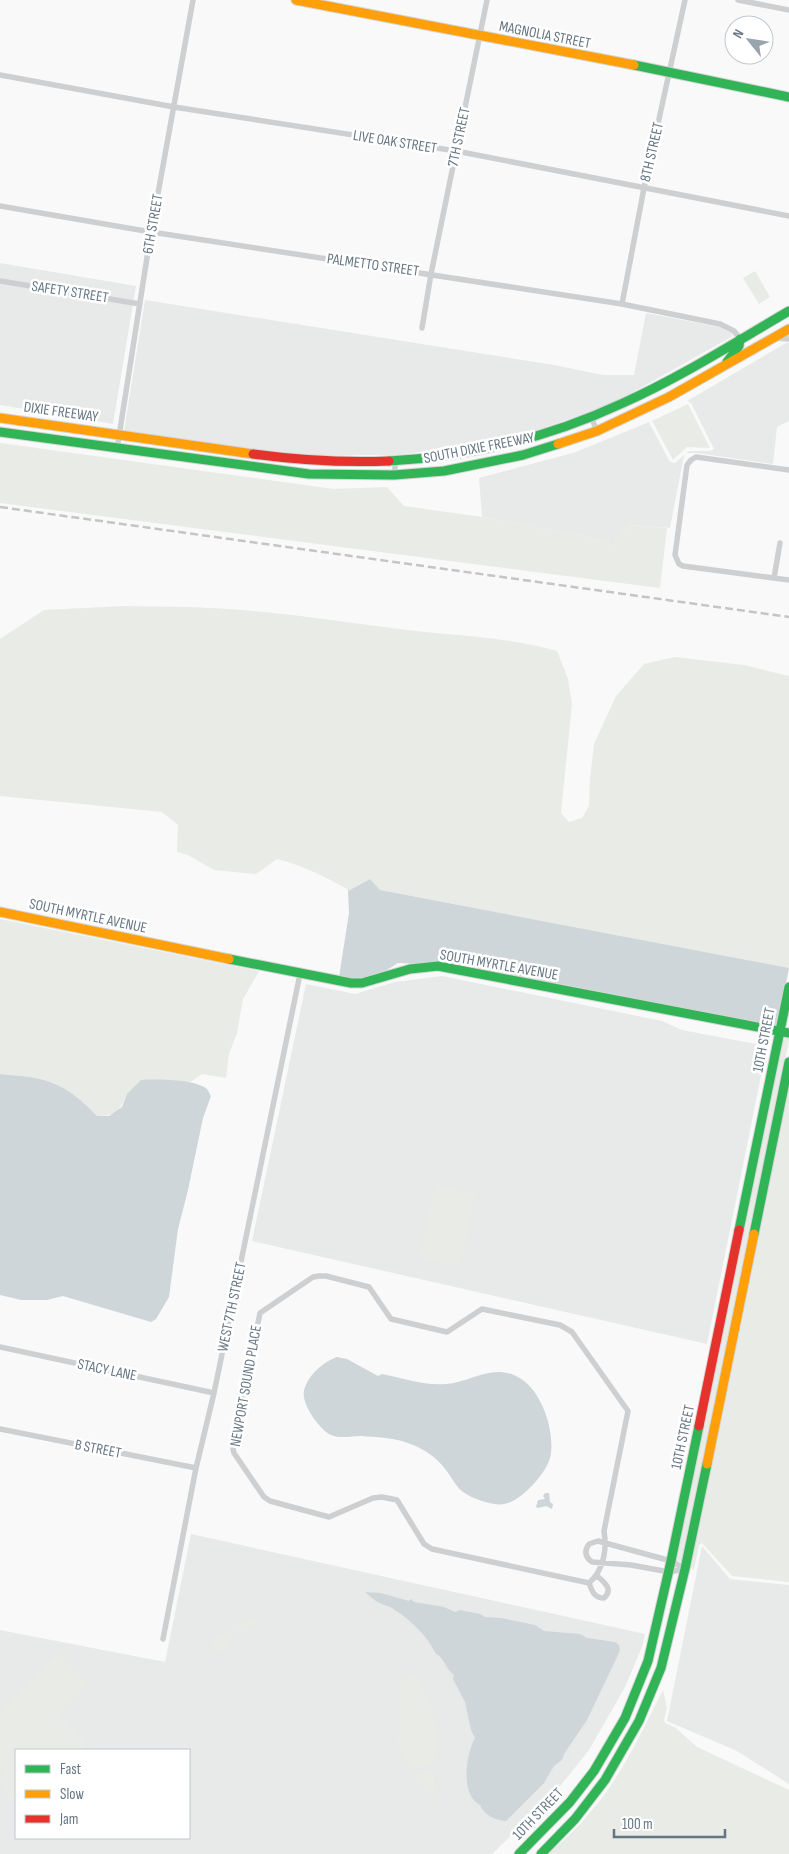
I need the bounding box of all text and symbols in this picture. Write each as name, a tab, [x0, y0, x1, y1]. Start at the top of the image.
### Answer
north arrow	[724, 15, 774, 65]
street label: MAGNOLIA STREET	[498, 17, 592, 53]
text: N	[729, 26, 747, 41]
street label: 7TH STREET	[443, 106, 475, 168]
street label: 8TH STREET	[636, 120, 668, 184]
street label: LIVE OAK STREET	[352, 126, 438, 158]
street label: 6TH STREET	[138, 193, 168, 255]
street label: PALMETTO STREET	[326, 249, 420, 281]
street label: SAFETY STREET	[30, 277, 110, 307]
street label: DIXIE FREEWAY	[23, 397, 100, 427]
street label: SOUTH DIXIE FREEWAY	[422, 428, 537, 468]
street label: SOUTH MYRTLE AVENUE	[28, 894, 148, 938]
street label: SOUTH MYRTLE AVENUE	[438, 945, 560, 985]
street label: 10TH STREET	[748, 1006, 780, 1074]
street label: WEST 7TH STREET	[213, 1260, 251, 1354]
street label: NEWPORT SOUND PLACE	[226, 1324, 266, 1448]
street label: STACY LANE	[76, 1354, 138, 1386]
street label: 10TH STREET	[667, 1403, 699, 1471]
street label: B STREET	[73, 1435, 123, 1463]
legend	[15, 1749, 190, 1839]
text: Fast	[60, 1760, 82, 1779]
street label: 10TH STREET	[508, 1784, 568, 1844]
text: Slow	[60, 1785, 84, 1804]
scale bar	[614, 1806, 725, 1838]
text: Jam	[59, 1810, 78, 1829]
text: 100 m	[622, 1815, 653, 1834]

